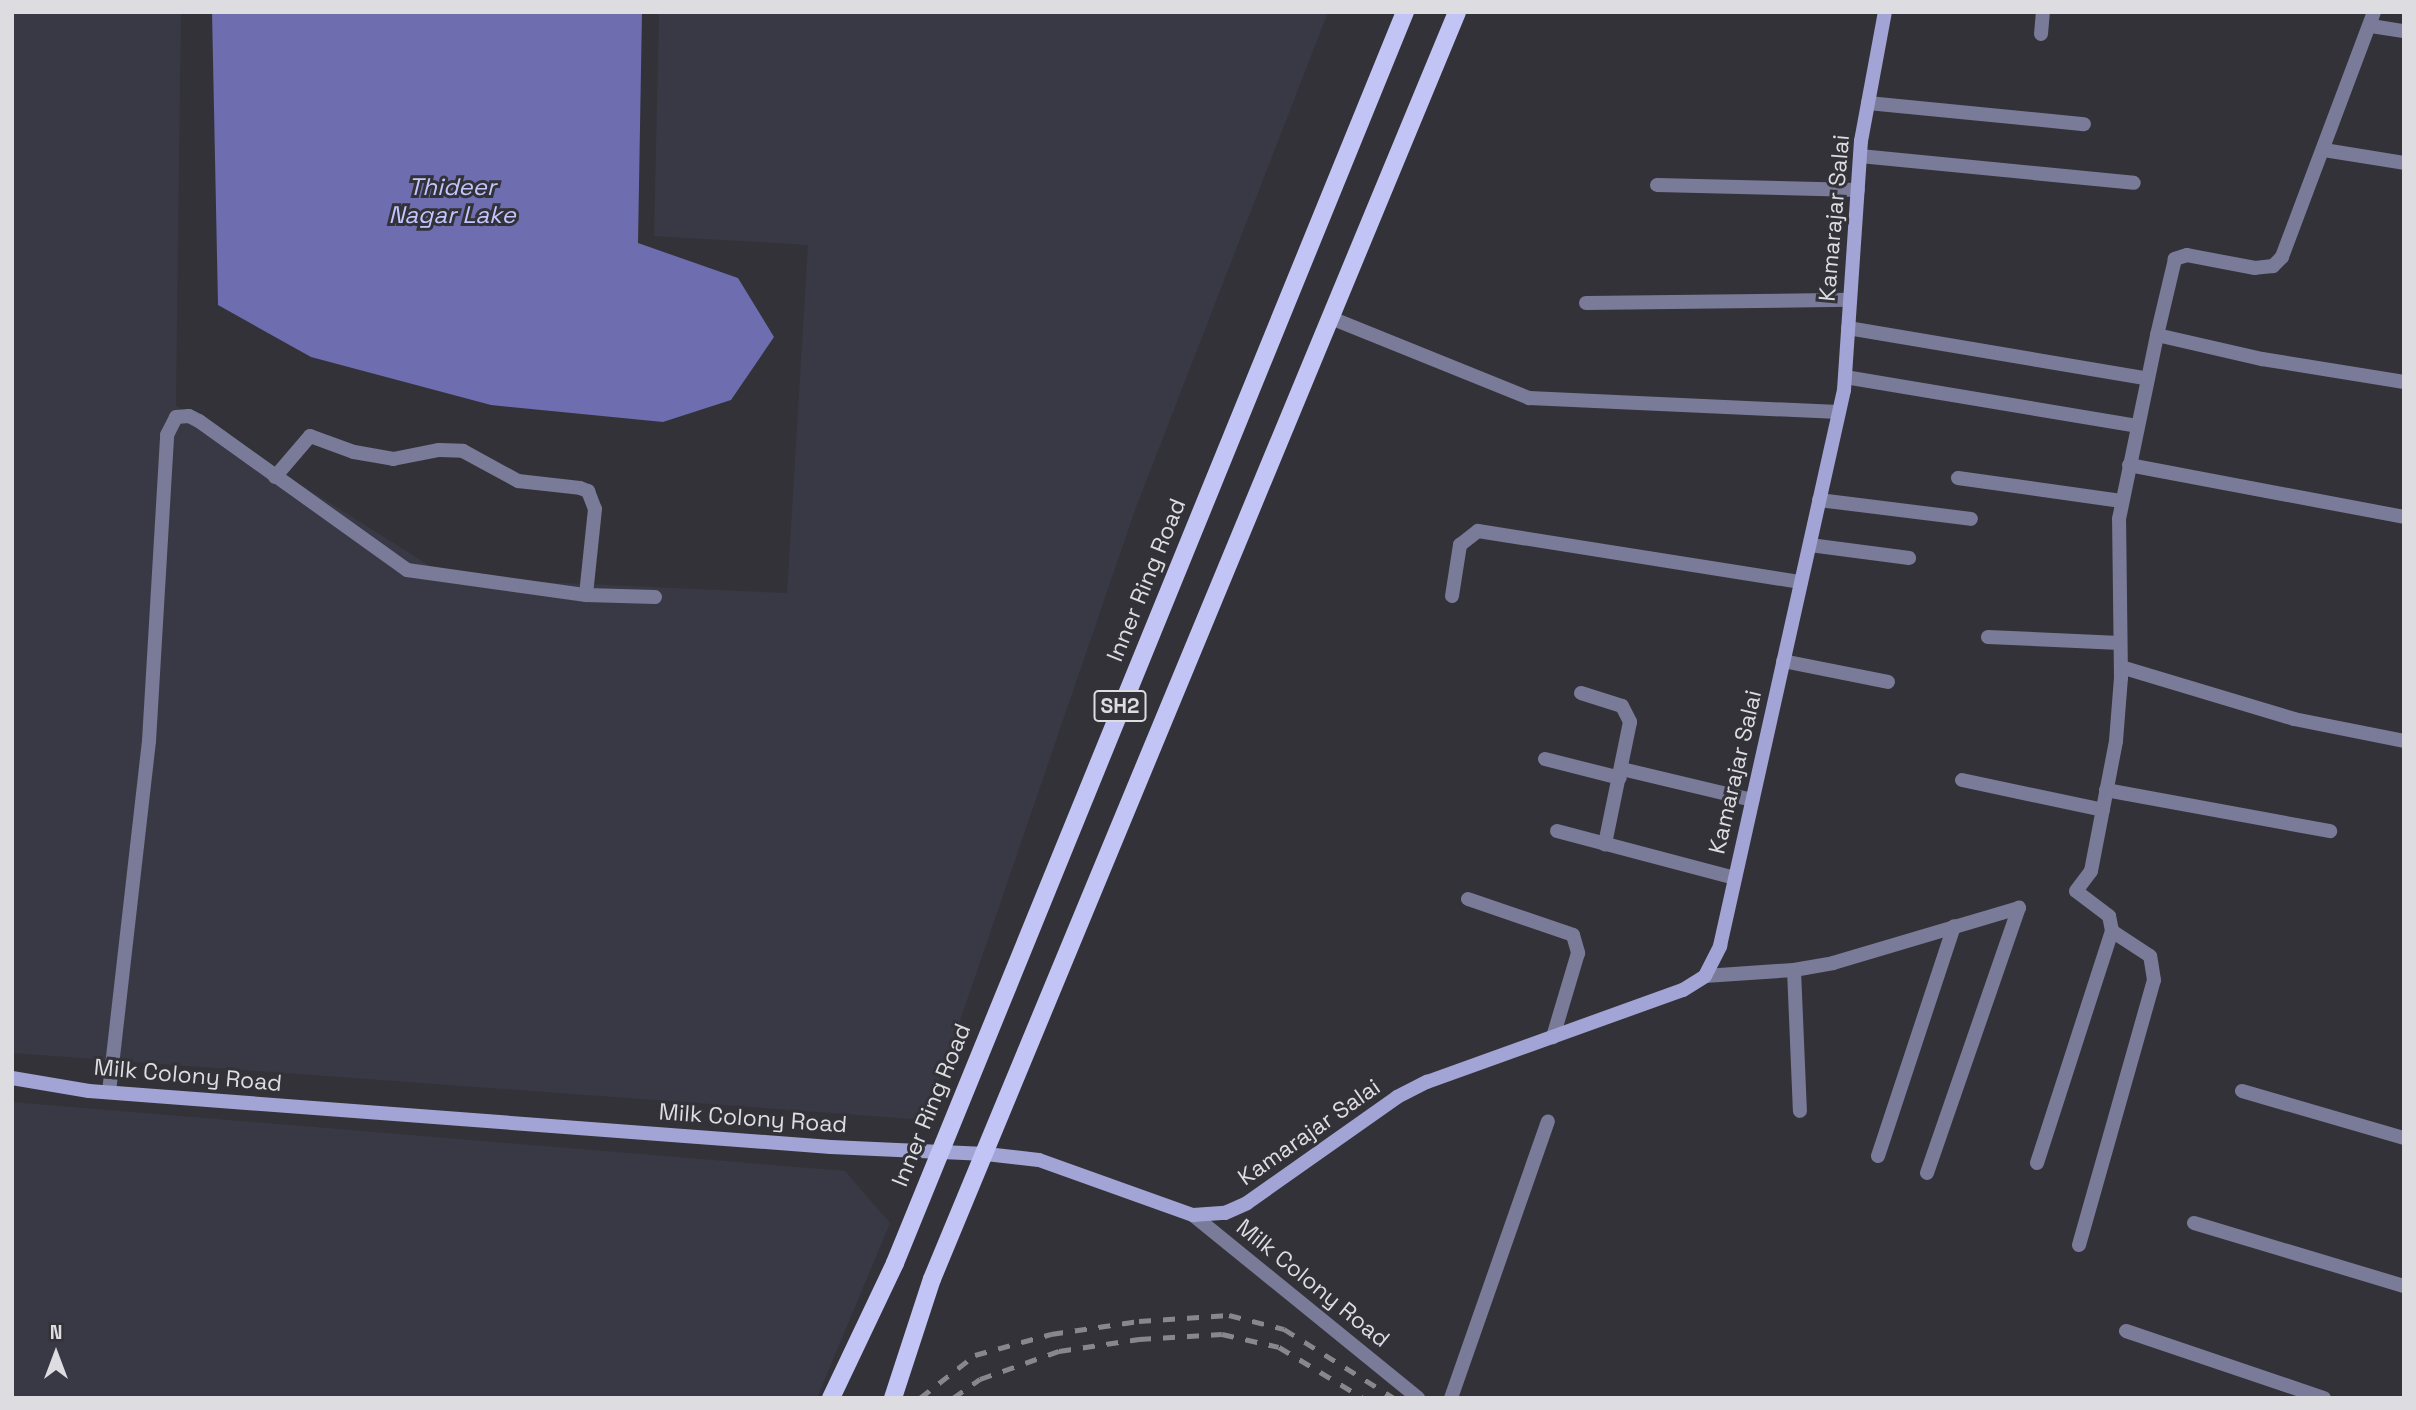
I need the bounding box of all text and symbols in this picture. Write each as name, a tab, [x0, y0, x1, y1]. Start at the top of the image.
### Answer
street label: Kamarajar Salai	[1813, 134, 1855, 302]
water label: Thideer Nagar Lake	[388, 173, 516, 229]
street label: Inner Ring Road	[1101, 494, 1191, 666]
road number: SH2	[1092, 688, 1148, 724]
street label: Kamarajar Salai	[1703, 688, 1767, 856]
street label: Inner Ring Road	[886, 1019, 976, 1191]
street label: Milk Colony Road	[93, 1053, 283, 1097]
street label: Kamarajar Salai	[1233, 1073, 1385, 1191]
street label: Milk Colony Road	[658, 1098, 848, 1138]
street label: Milk Colony Road	[1231, 1213, 1395, 1353]
north arrow	[21, 1319, 91, 1389]
text: N	[50, 1320, 62, 1345]

